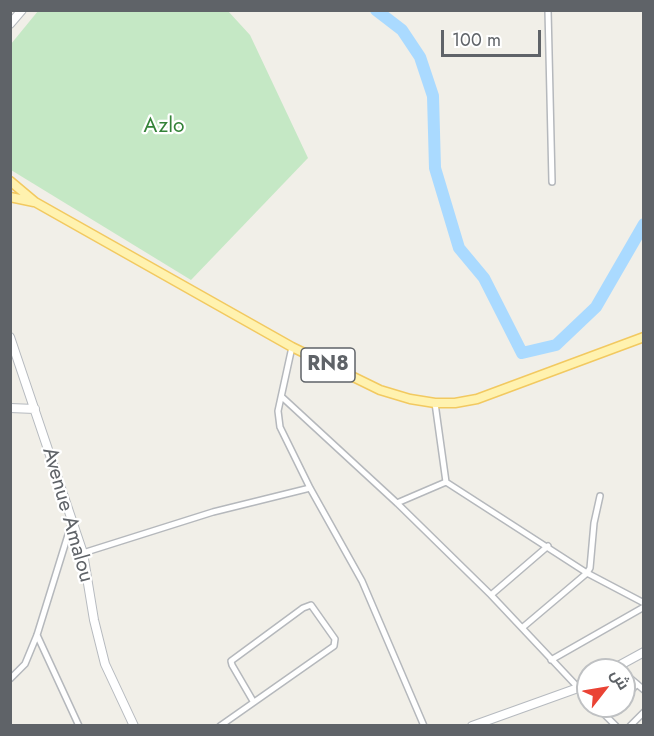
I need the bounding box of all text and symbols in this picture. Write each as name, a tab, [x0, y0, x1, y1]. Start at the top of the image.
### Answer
scale bar	[444, 18, 544, 56]
text: 100 m	[452, 27, 501, 53]
park label: Azlo	[144, 114, 184, 140]
road number: RN8	[301, 348, 355, 382]
street label: Avenue Amalou	[36, 445, 98, 585]
north arrow	[576, 658, 636, 718]
text: ش	[605, 665, 635, 694]

